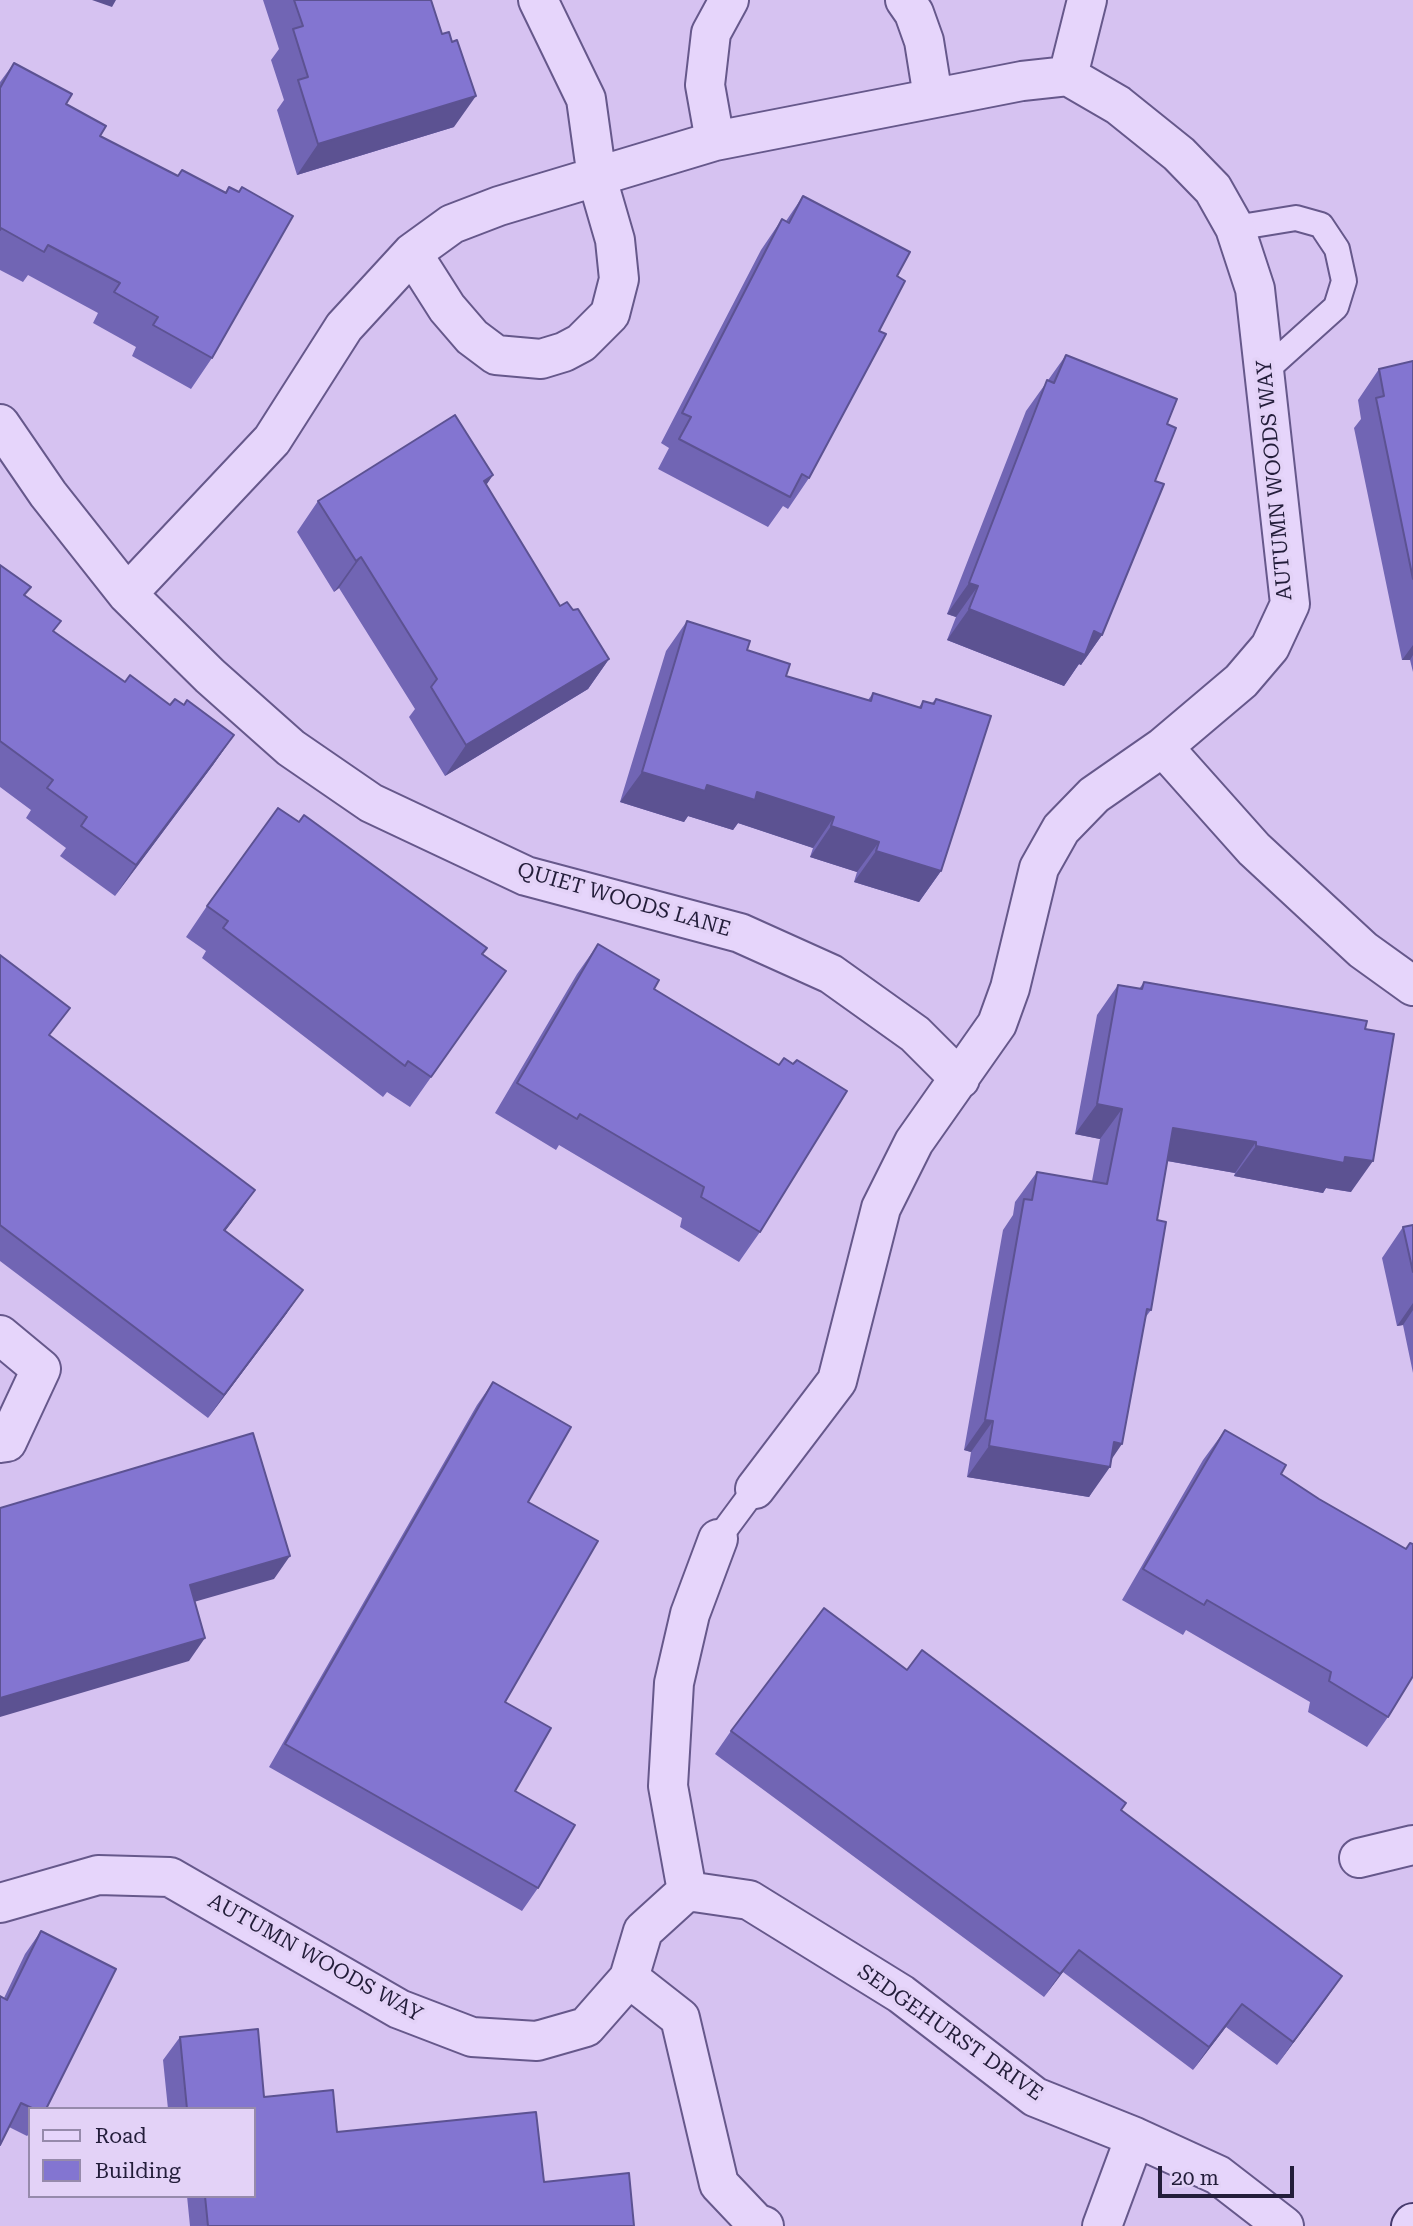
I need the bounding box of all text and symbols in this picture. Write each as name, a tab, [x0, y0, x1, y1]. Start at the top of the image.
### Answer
street label: AUTUMN WOODS WAY	[1252, 359, 1298, 601]
street label: QUIET WOODS LANE	[514, 857, 734, 943]
street label: AUTUMN WOODS WAY	[203, 1889, 427, 2027]
street label: SEDGEHURST DRIVE	[852, 1959, 1048, 2107]
legend	[28, 2107, 256, 2198]
text: Road	[95, 2124, 147, 2148]
scale bar	[1161, 2152, 1298, 2196]
text: Building	[95, 2159, 181, 2183]
text: 20 m	[1171, 2166, 1219, 2190]

